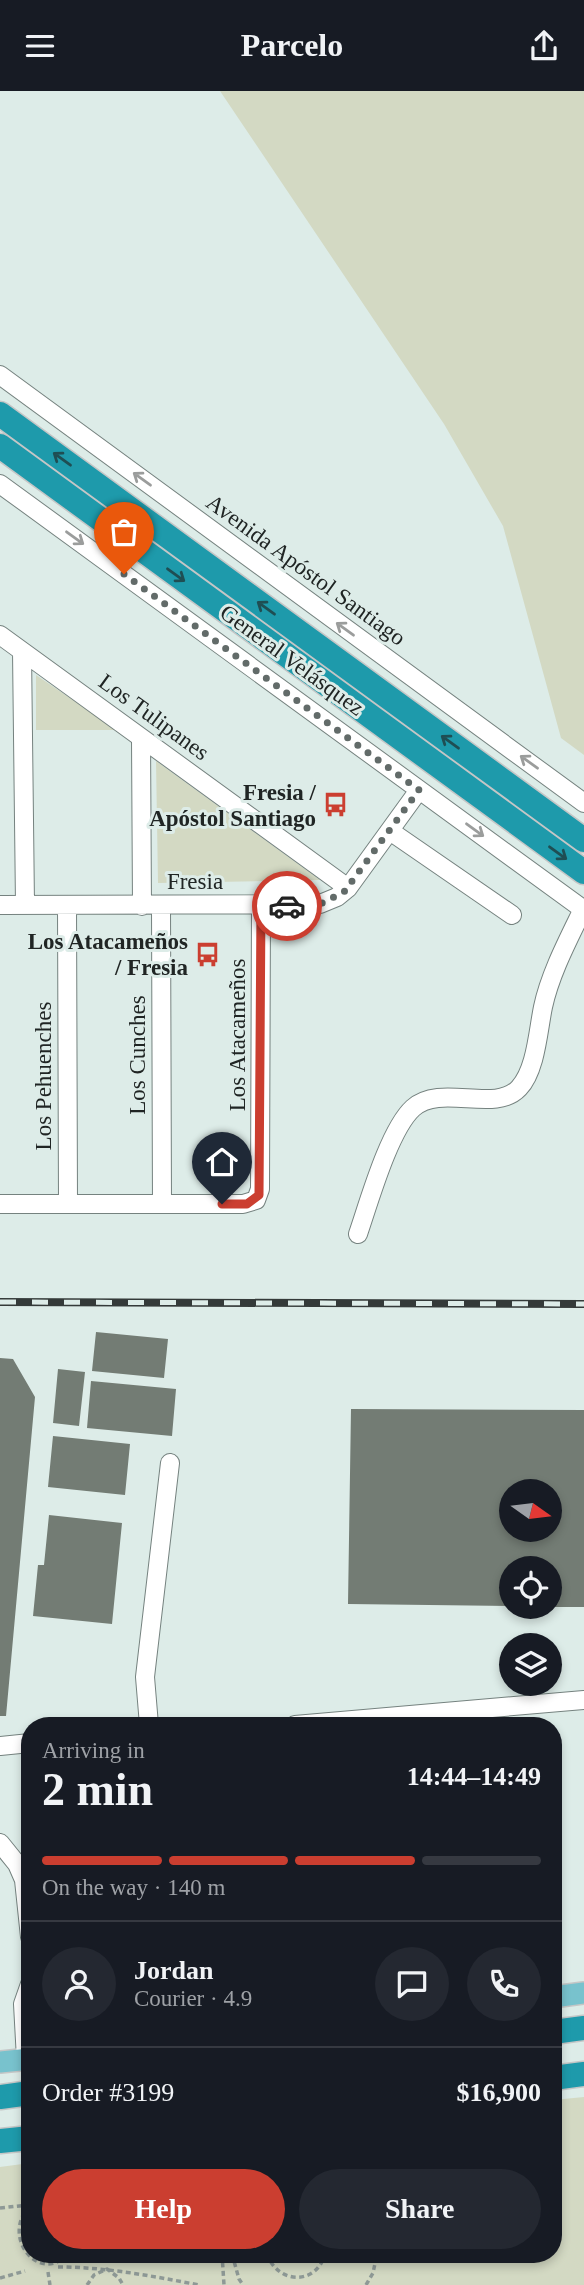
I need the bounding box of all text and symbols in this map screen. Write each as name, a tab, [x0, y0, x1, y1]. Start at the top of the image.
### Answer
icon: menu	[21, 27, 59, 65]
text: Parcelo	[241, 27, 343, 63]
icon: share	[525, 27, 563, 65]
one-way arrow	[53, 452, 72, 467]
one-way arrow	[133, 472, 152, 487]
street label: Avenida Apóstol Santiago	[202, 489, 410, 651]
pin	[94, 502, 154, 574]
icon: bag	[105, 513, 143, 551]
one-way arrow	[65, 531, 84, 546]
one-way arrow	[166, 568, 185, 582]
street label: General Velásquez	[215, 600, 369, 720]
one-way arrow	[257, 601, 276, 615]
one-way arrow	[336, 621, 355, 636]
street label: Los Tulipanes	[94, 669, 214, 765]
one-way arrow	[441, 734, 460, 749]
one-way arrow	[520, 755, 539, 770]
place label: Fresia / Apóstol Santiago	[149, 780, 317, 831]
bus stop icon: Fresia / Apóstol Santiago	[322, 791, 350, 819]
one-way arrow	[465, 823, 483, 838]
one-way arrow	[548, 846, 567, 861]
street label: Fresia	[167, 869, 223, 894]
courier	[252, 871, 322, 941]
icon: car	[268, 887, 306, 925]
place label: Los Atacameños / Fresia	[28, 929, 188, 980]
bus stop icon: Los Atacameños / Fresia	[194, 940, 222, 968]
street label: Los Atacameños	[225, 959, 250, 1111]
street label: Los Cunches	[125, 995, 150, 1115]
street label: Los Pehuenches	[31, 1002, 56, 1150]
pin	[192, 1132, 252, 1204]
icon: home	[203, 1143, 241, 1181]
north arrow	[499, 1479, 562, 1542]
map controls	[499, 1479, 562, 1696]
button: locate	[499, 1556, 562, 1619]
button: layers	[499, 1633, 562, 1696]
text: Arriving in	[42, 1738, 145, 1763]
text: 14:44–14:49	[407, 1762, 541, 1791]
text: 2 min	[42, 1764, 153, 1815]
text: On the way · 140 m	[42, 1875, 225, 1900]
button: person	[42, 1947, 116, 2021]
button: chat	[375, 1947, 449, 2021]
button: phone	[467, 1947, 541, 2021]
text: Jordan	[134, 1956, 213, 1985]
text: Courier · 4.9	[134, 1986, 252, 2011]
text: Order #3199	[42, 2078, 174, 2107]
text: $16,900	[457, 2078, 541, 2107]
button: Help	[42, 2169, 285, 2249]
button: Share	[299, 2169, 541, 2249]

